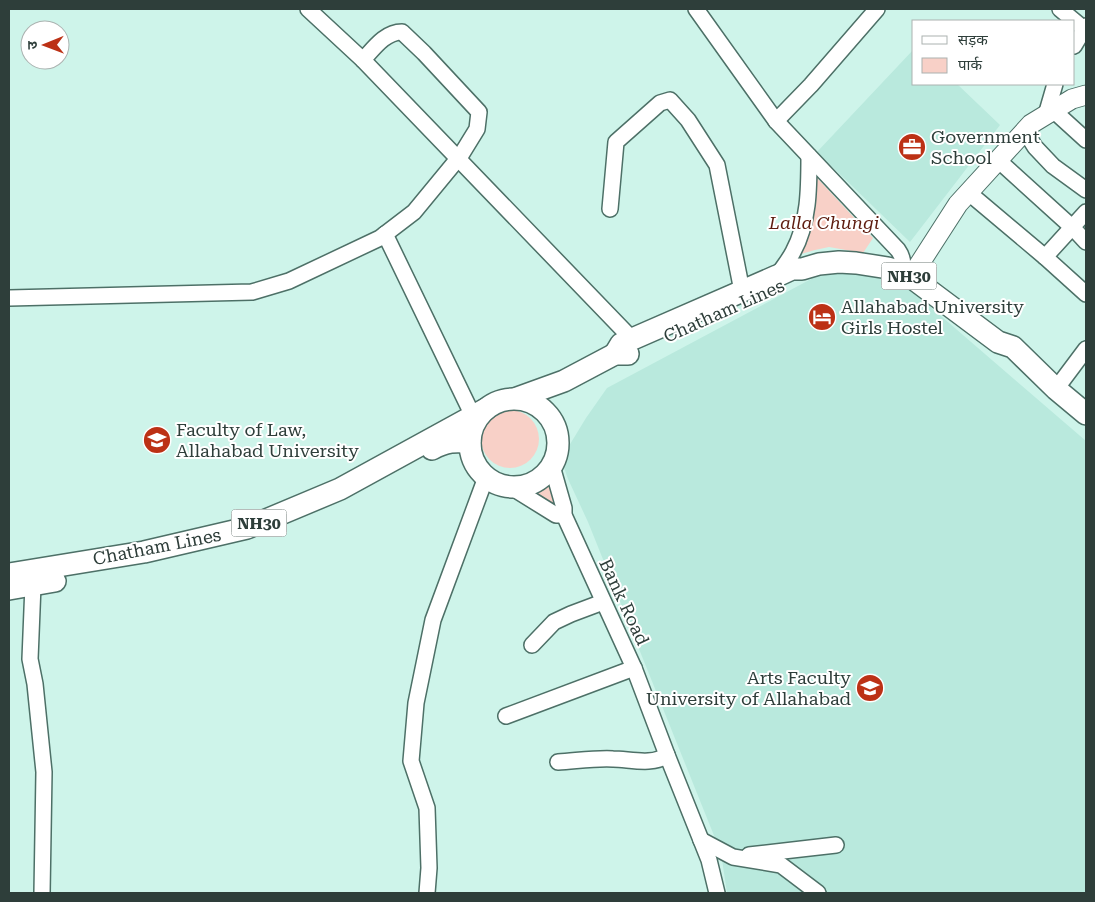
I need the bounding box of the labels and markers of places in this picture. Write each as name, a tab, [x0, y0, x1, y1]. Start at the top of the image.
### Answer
place label: Government School	[931, 126, 1040, 168]
office icon: Government School	[897, 132, 927, 162]
place label: Allahabad University Girls Hostel	[841, 296, 1024, 338]
hotel icon: Allahabad University Girls Hostel	[807, 302, 837, 332]
place label: Faculty of Law, Allahabad University	[176, 419, 359, 461]
school or university icon: Faculty of Law, Allahabad University	[142, 425, 172, 455]
place label: Arts Faculty University of Allahabad	[646, 667, 851, 709]
school or university icon: Arts Faculty University of Allahabad	[855, 673, 885, 703]

